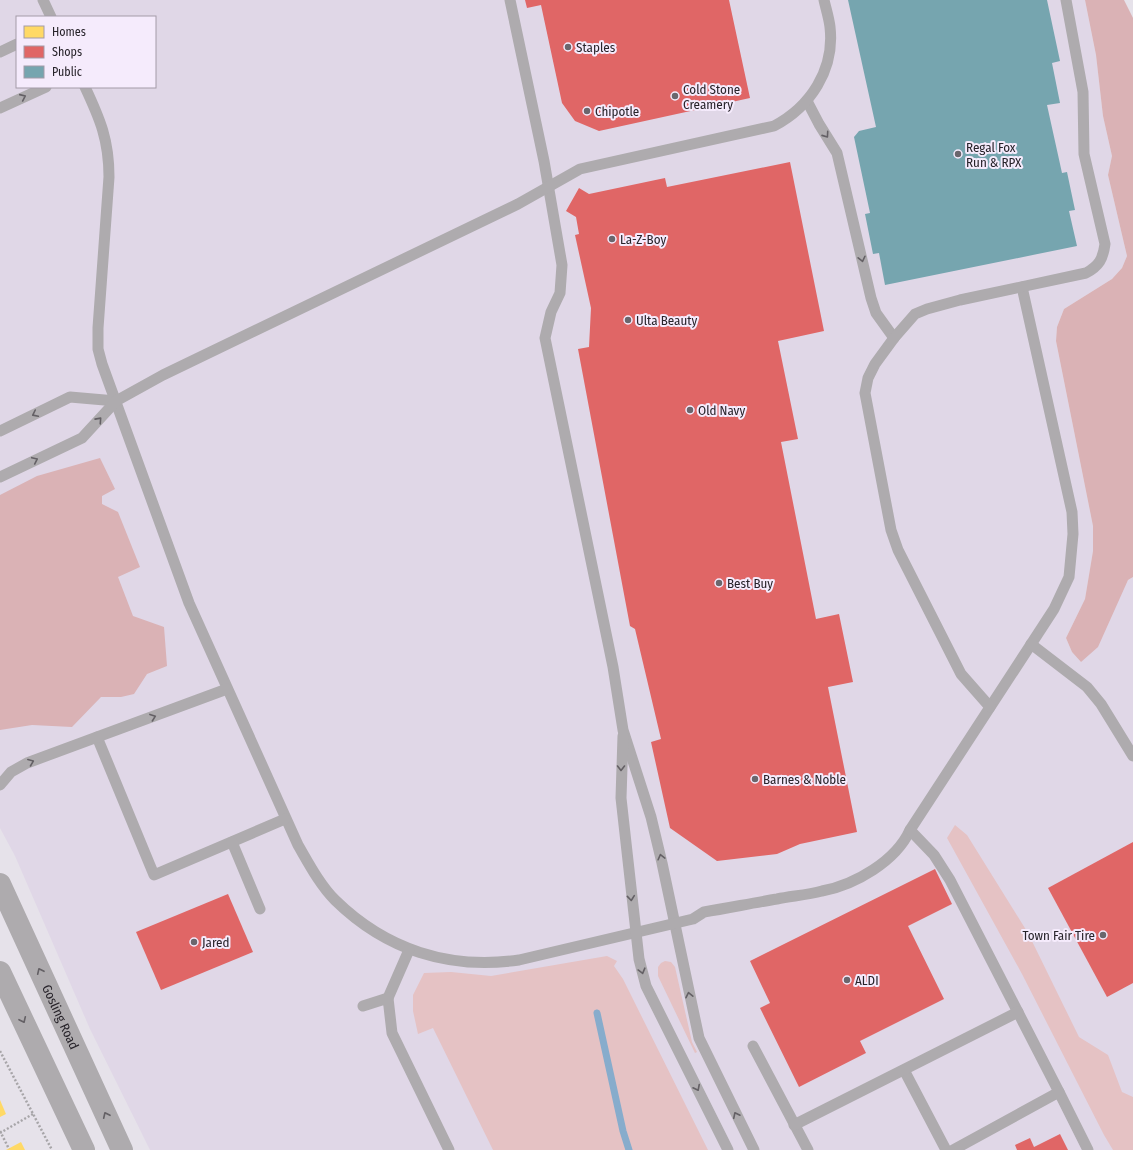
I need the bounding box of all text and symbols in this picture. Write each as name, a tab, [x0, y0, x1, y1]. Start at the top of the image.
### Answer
legend	[16, 16, 156, 88]
text: Homes	[52, 25, 86, 39]
place label: Staples	[576, 40, 616, 55]
marker: Staples	[563, 42, 573, 52]
text: Shops	[52, 45, 82, 59]
text: Public	[52, 65, 82, 79]
place label: Cold Stone Creamery	[683, 82, 740, 112]
marker: Cold Stone Creamery	[670, 91, 680, 101]
one-way arrow	[19, 94, 26, 102]
place label: Chipotle	[595, 104, 639, 119]
marker: Chipotle	[582, 106, 592, 116]
one-way arrow	[821, 130, 828, 137]
place label: Regal Fox Run & RPX	[966, 140, 1022, 170]
marker: Regal Fox Run & RPX	[953, 149, 963, 159]
place label: La-Z-Boy	[620, 232, 666, 247]
marker: La-Z-Boy	[607, 234, 617, 244]
one-way arrow	[857, 256, 865, 262]
place label: Ulta Beauty	[636, 313, 697, 328]
marker: Ulta Beauty	[623, 315, 633, 325]
place label: Old Navy	[698, 403, 745, 418]
marker: Old Navy	[685, 405, 695, 415]
one-way arrow	[32, 409, 39, 417]
one-way arrow	[94, 417, 101, 424]
one-way arrow	[31, 457, 39, 465]
place label: Best Buy	[727, 576, 773, 591]
marker: Best Buy	[714, 578, 724, 588]
one-way arrow	[149, 713, 156, 721]
one-way arrow	[27, 758, 34, 766]
one-way arrow	[617, 765, 625, 771]
place label: Barnes & Noble	[763, 772, 846, 787]
marker: Barnes & Noble	[750, 774, 760, 784]
one-way arrow	[657, 854, 665, 860]
one-way arrow	[627, 895, 636, 901]
place label: Town Fair Tire	[1022, 928, 1095, 943]
marker: Town Fair Tire	[1098, 930, 1108, 940]
place label: Jared	[202, 935, 229, 950]
marker: Jared	[189, 937, 199, 947]
one-way arrow	[37, 967, 45, 975]
one-way arrow	[637, 967, 646, 974]
place label: ALDI	[855, 973, 879, 988]
marker: ALDI	[842, 975, 852, 985]
street label: Gosling Road	[40, 982, 82, 1051]
one-way arrow	[686, 992, 694, 998]
one-way arrow	[18, 1016, 26, 1024]
one-way arrow	[692, 1084, 700, 1092]
one-way arrow	[103, 1111, 111, 1119]
one-way arrow	[733, 1112, 741, 1119]

